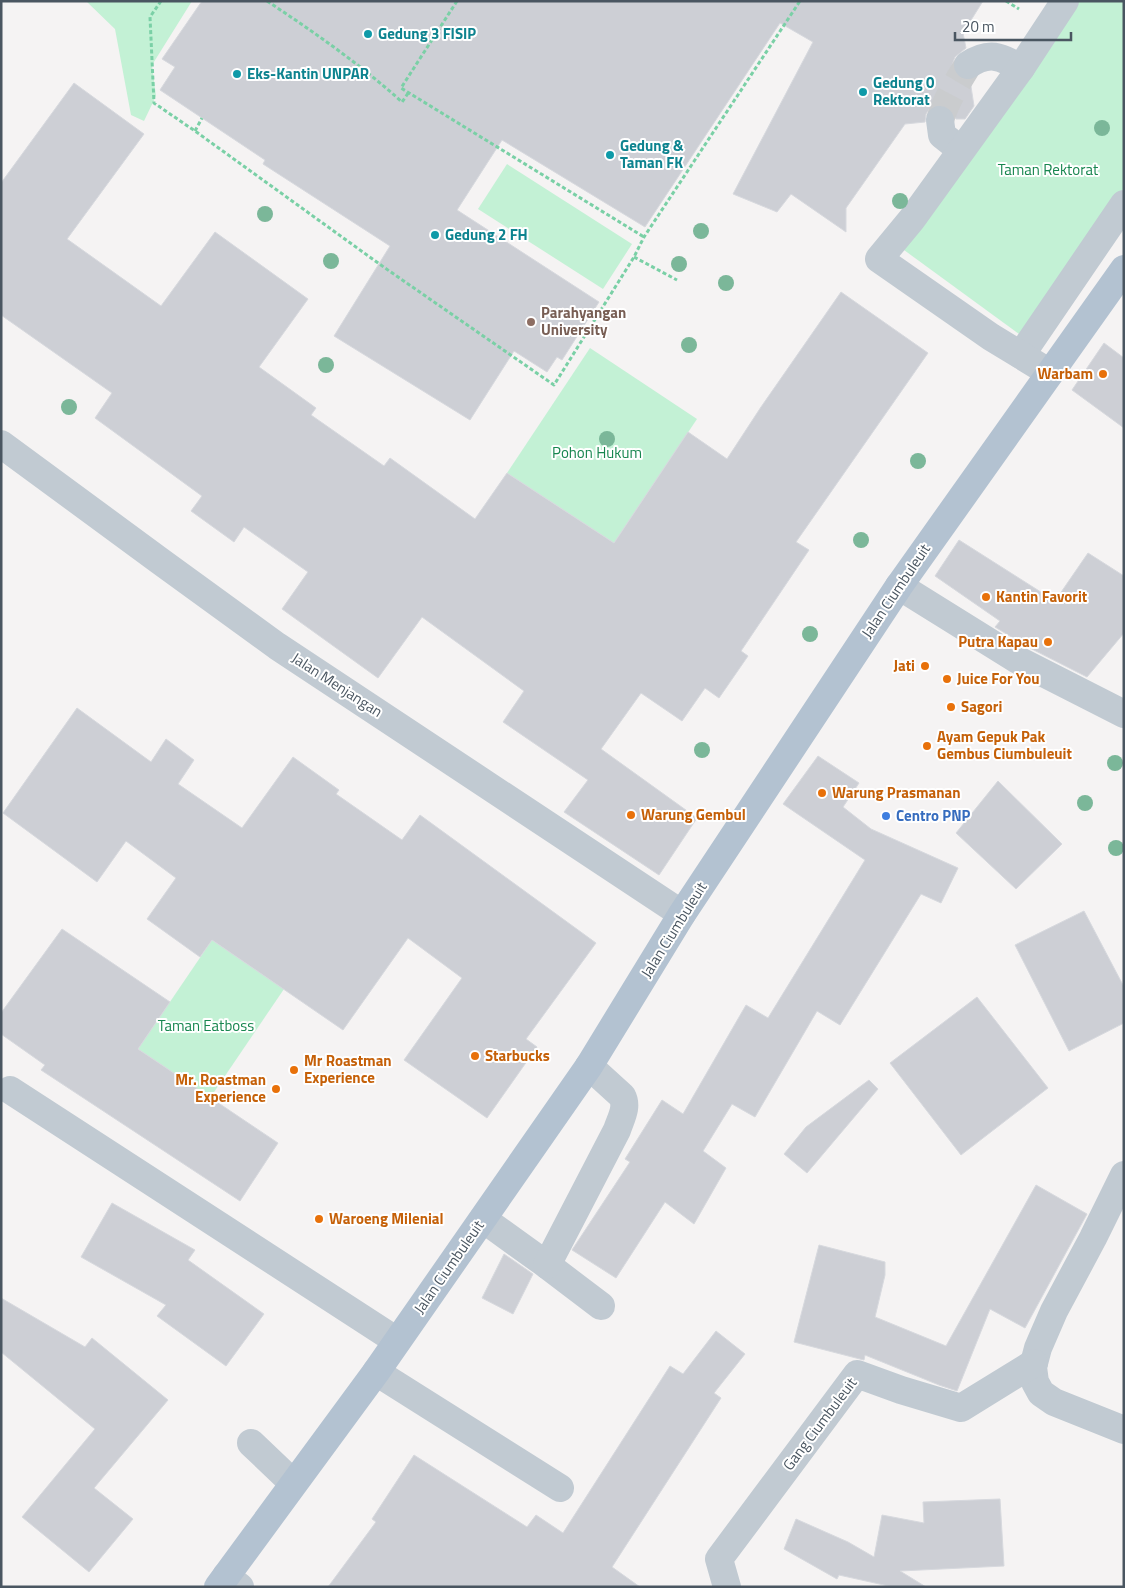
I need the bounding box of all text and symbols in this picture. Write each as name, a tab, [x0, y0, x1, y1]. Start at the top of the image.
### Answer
scale bar	[955, 10, 1071, 42]
text: 20 m	[962, 15, 995, 38]
place label: Gedung 3 FISIP	[378, 22, 476, 45]
marker: Gedung 3 FISIP	[362, 28, 374, 40]
place label: Eks-Kantin UNPAR	[247, 62, 369, 85]
marker: Eks-Kantin UNPAR	[231, 68, 243, 80]
place label: Gedung 0 Rektorat	[873, 71, 935, 111]
marker: Gedung 0 Rektorat	[857, 86, 869, 98]
place label: Gedung & Taman FK	[620, 134, 684, 174]
marker: Gedung & Taman FK	[604, 149, 616, 161]
park label: Taman Rektorat	[998, 158, 1099, 181]
place label: Gedung 2 FH	[445, 223, 528, 246]
marker: Gedung 2 FH	[429, 229, 441, 241]
place label: Parahyangan University	[541, 301, 626, 341]
marker: Parahyangan University	[525, 316, 537, 328]
place label: Warbam	[1038, 362, 1093, 385]
marker: Warbam	[1097, 368, 1109, 380]
park label: Pohon Hukum	[552, 441, 642, 464]
street label: Jalan Ciumbuleuit	[855, 538, 936, 643]
place label: Kantin Favorit	[996, 585, 1088, 608]
marker: Kantin Favorit	[980, 591, 992, 603]
place label: Putra Kapau	[958, 630, 1038, 653]
marker: Putra Kapau	[1042, 636, 1054, 648]
street label: Jalan Menjangan	[287, 646, 387, 723]
place label: Jati	[893, 654, 915, 677]
marker: Jati	[919, 660, 931, 672]
place label: Juice For You	[957, 667, 1039, 690]
marker: Juice For You	[941, 673, 953, 685]
place label: Sagori	[961, 695, 1002, 718]
marker: Sagori	[945, 701, 957, 713]
place label: Ayam Gepuk Pak Gembus Ciumbuleuit	[937, 725, 1072, 765]
marker: Ayam Gepuk Pak Gembus Ciumbuleuit	[921, 740, 933, 752]
place label: Warung Prasmanan	[832, 781, 961, 804]
marker: Warung Prasmanan	[816, 787, 828, 799]
place label: Warung Gembul	[641, 803, 746, 826]
place label: Centro PNP	[896, 804, 971, 827]
marker: Warung Gembul	[625, 809, 637, 821]
marker: Centro PNP	[880, 810, 892, 822]
street label: Jalan Ciumbuleuit	[635, 877, 713, 982]
park label: Taman Eatboss	[158, 1014, 254, 1037]
place label: Starbucks	[485, 1044, 550, 1067]
place label: Mr Roastman Experience	[304, 1049, 392, 1089]
marker: Starbucks	[469, 1050, 481, 1062]
marker: Mr Roastman Experience	[288, 1064, 300, 1076]
place label: Mr. Roastman Experience	[175, 1068, 266, 1108]
marker: Mr. Roastman Experience	[270, 1083, 282, 1095]
place label: Waroeng Milenial	[329, 1207, 444, 1230]
marker: Waroeng Milenial	[313, 1213, 325, 1225]
street label: Jalan Ciumbuleuit	[408, 1215, 490, 1318]
street label: Gang Ciumbuleuit	[777, 1372, 863, 1475]

